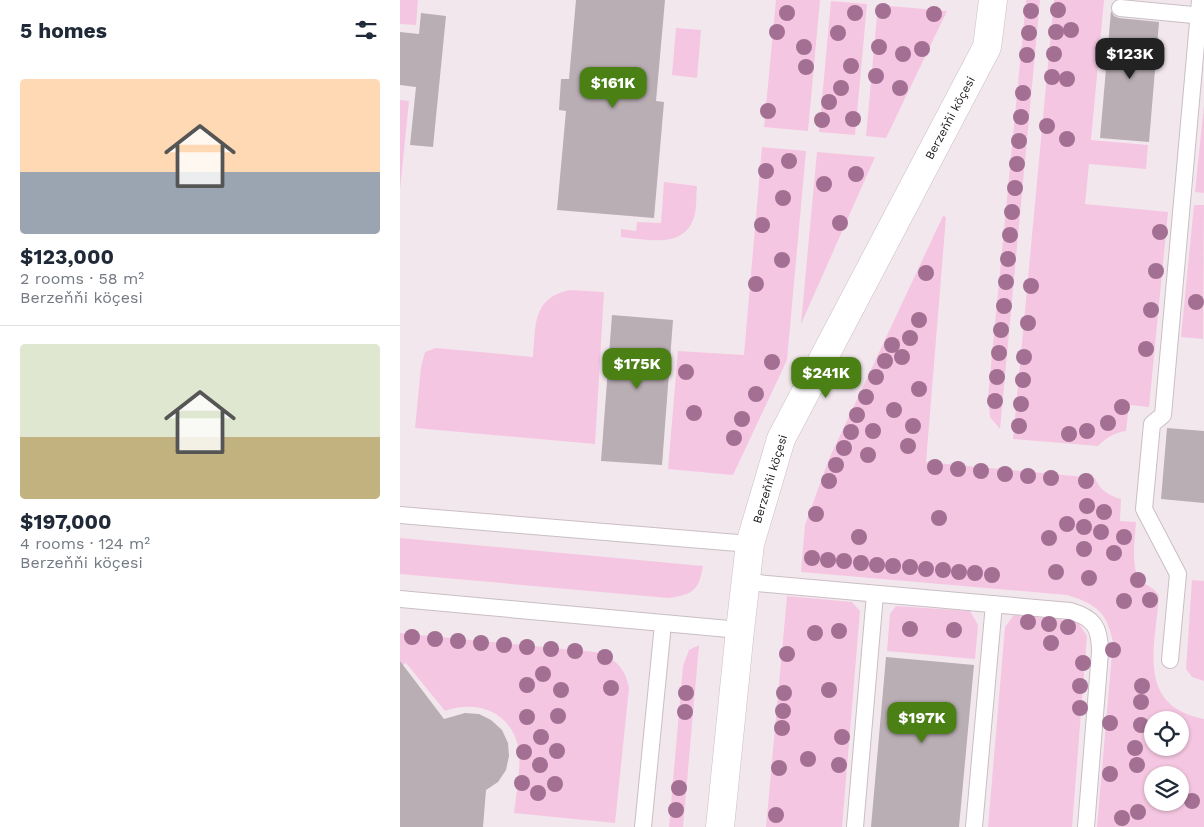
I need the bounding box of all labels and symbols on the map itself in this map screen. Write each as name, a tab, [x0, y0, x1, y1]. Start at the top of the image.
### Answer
pin: $123K	[1095, 38, 1165, 80]
pin: $161K	[578, 66, 648, 109]
street label: Berzeňňi köçesi	[922, 74, 978, 162]
pin: $175K	[602, 348, 672, 390]
pin: $241K	[791, 356, 861, 399]
street label: Berzeňňi köçesi	[750, 433, 790, 525]
pin: $197K	[887, 702, 957, 744]

